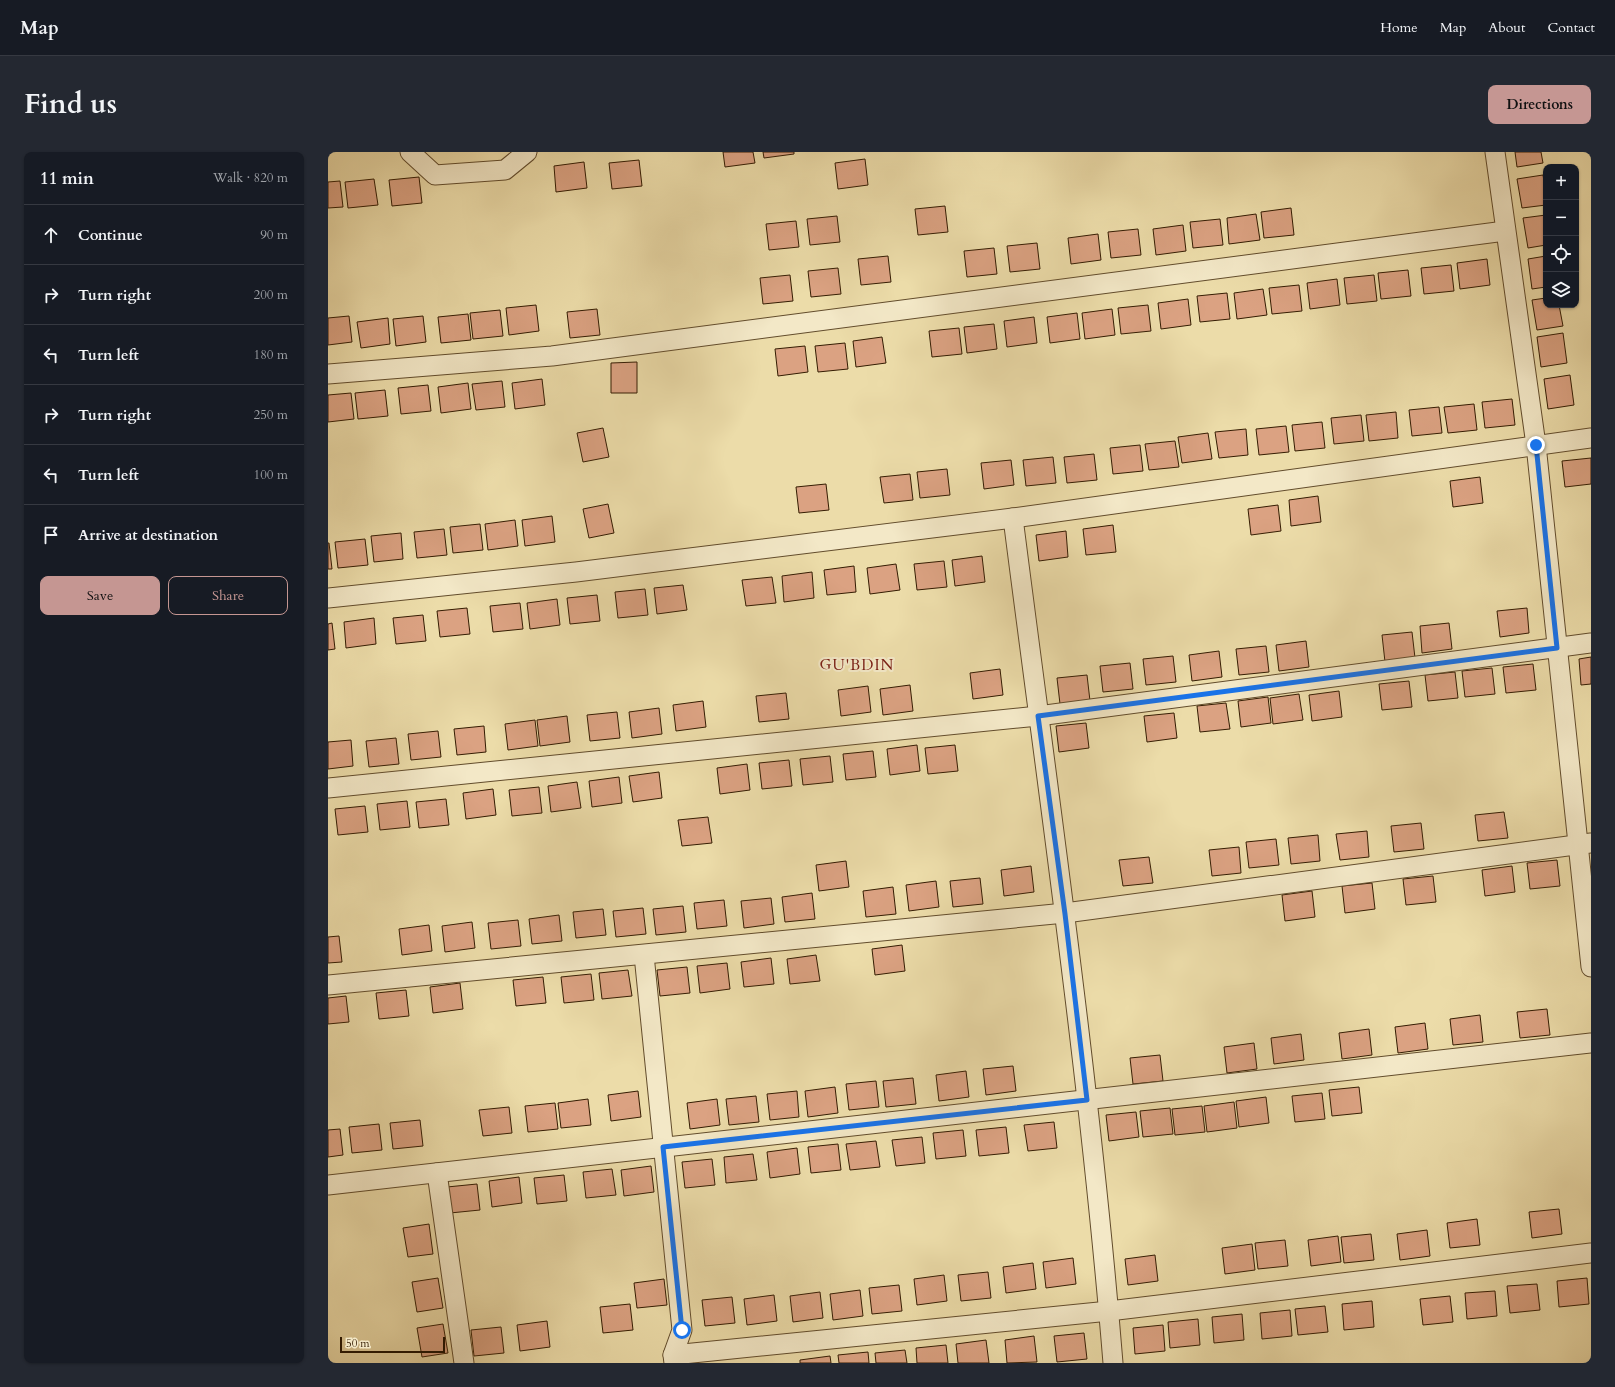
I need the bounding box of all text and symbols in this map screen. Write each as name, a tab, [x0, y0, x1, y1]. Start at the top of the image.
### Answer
text: Map	[20, 15, 59, 41]
text: Home	[1380, 18, 1418, 37]
text: Map	[1440, 18, 1466, 37]
text: About	[1488, 18, 1525, 37]
text: Contact	[1547, 18, 1595, 37]
text: Find us	[24, 85, 117, 123]
button: Directions	[1488, 85, 1591, 124]
map controls	[1543, 164, 1579, 308]
button: +	[1543, 164, 1579, 200]
text: 11 min	[40, 167, 94, 190]
text: Walk · 820 m	[213, 169, 288, 187]
button: −	[1543, 200, 1579, 236]
icon: ahead	[40, 224, 62, 246]
text: Continue	[78, 225, 143, 245]
text: 90 m	[260, 226, 288, 244]
button: locate	[1543, 236, 1579, 272]
button: layers	[1543, 272, 1579, 308]
icon: right	[40, 284, 62, 306]
text: Turn right	[78, 285, 151, 305]
text: 200 m	[254, 286, 288, 304]
icon: left	[40, 344, 62, 366]
text: Turn left	[78, 345, 139, 365]
text: 180 m	[254, 346, 288, 364]
icon: right	[40, 404, 62, 426]
text: Turn right	[78, 405, 151, 425]
text: 250 m	[254, 406, 288, 424]
route end	[1527, 436, 1545, 454]
icon: left	[40, 464, 62, 486]
text: Turn left	[78, 465, 139, 485]
text: 100 m	[254, 466, 288, 484]
icon: arrive	[40, 524, 62, 546]
text: Arrive at destination	[78, 525, 218, 545]
button: Save	[40, 576, 160, 615]
button: Share	[168, 576, 288, 615]
district label: GU'BDIN	[820, 655, 894, 675]
route start	[673, 1321, 691, 1339]
scale bar	[340, 1335, 445, 1354]
text: 50 m	[346, 1336, 370, 1351]

